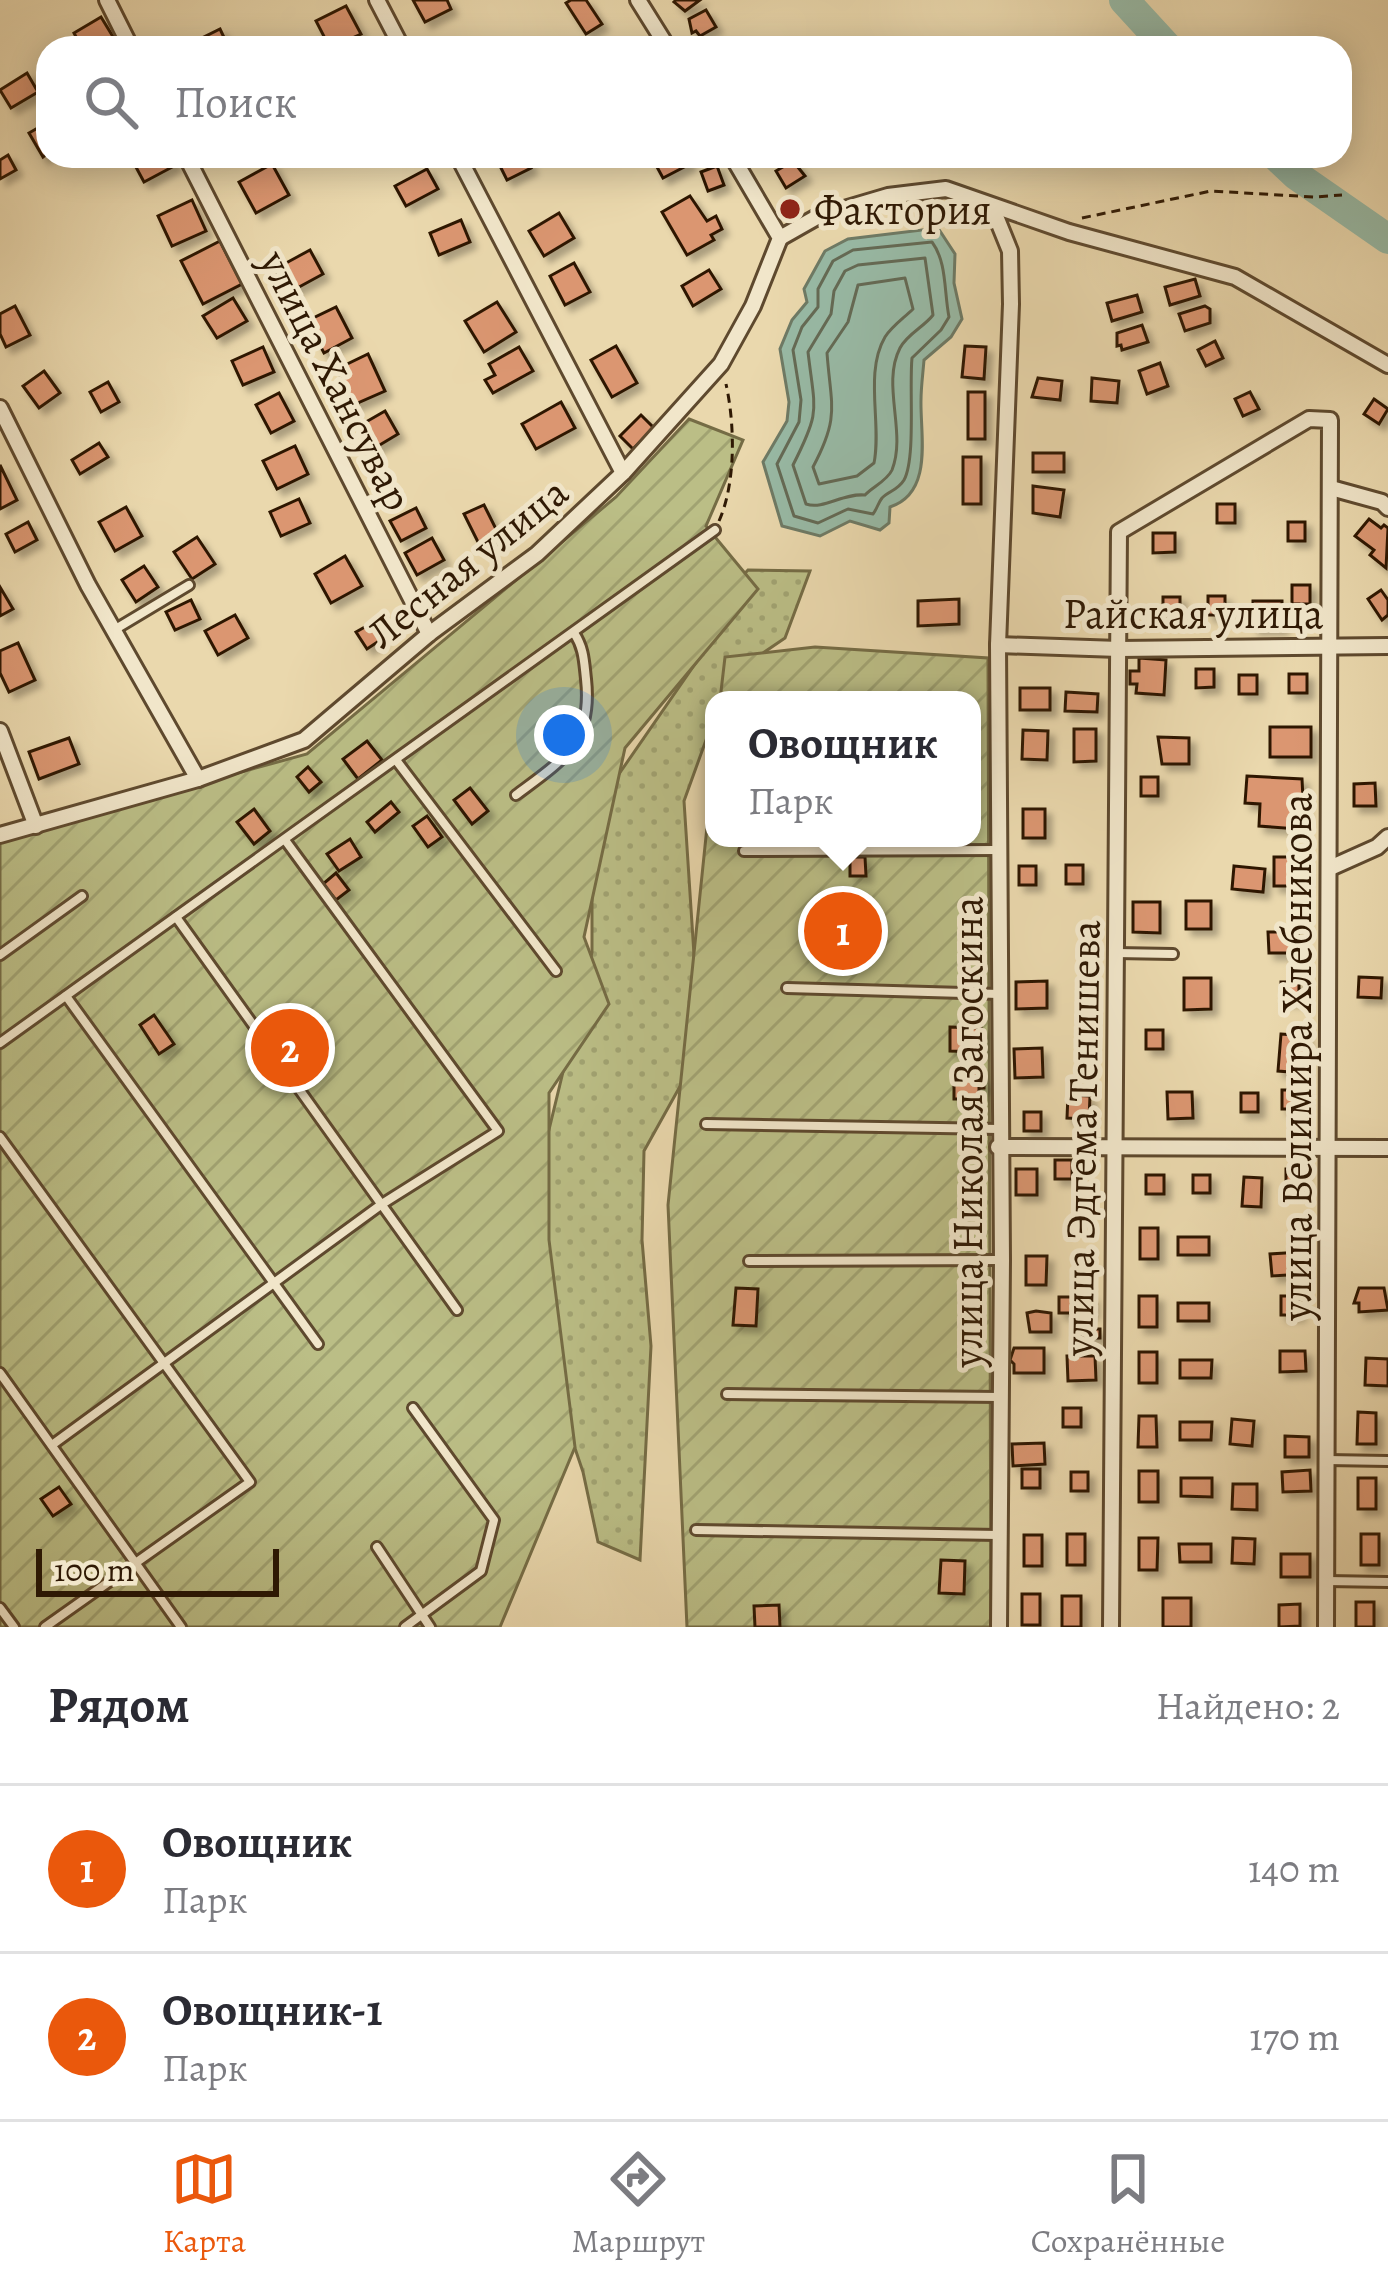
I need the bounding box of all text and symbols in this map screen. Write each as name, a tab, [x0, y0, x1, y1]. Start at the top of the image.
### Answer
search box	[36, 36, 1352, 168]
icon: search	[78, 69, 144, 135]
text: Поиск	[174, 71, 297, 133]
place label: Фактория	[814, 181, 992, 238]
marker: Фактория	[777, 196, 803, 222]
street label: улица Хансувар	[246, 239, 427, 520]
street label: Лесная улица	[355, 463, 580, 661]
street label: Райская улица	[1063, 585, 1324, 642]
popup	[705, 691, 981, 847]
your location	[534, 705, 594, 765]
text: Овощник	[748, 712, 938, 774]
text: Парк	[748, 774, 834, 827]
street label: улица Велимира Хлебникова	[1268, 793, 1325, 1322]
pin: 1	[804, 886, 882, 976]
street label: улица Николая Загоскина	[939, 896, 996, 1369]
street label: улица Эдгема Тенишева	[1049, 919, 1114, 1357]
pin: 2	[251, 1003, 329, 1093]
scale bar	[36, 1543, 279, 1596]
text: 100 m	[54, 1547, 134, 1592]
text: Рядом	[48, 1670, 190, 1740]
text: Найдено: 2	[1156, 1679, 1340, 1732]
text: Овощник	[162, 1811, 352, 1873]
text: 1	[80, 1842, 94, 1895]
text: 140 m	[1248, 1842, 1340, 1895]
text: Парк	[162, 1873, 248, 1926]
text: Овощник-1	[162, 1979, 383, 2041]
text: 2	[78, 2010, 96, 2063]
text: 170 m	[1249, 2010, 1340, 2063]
text: Парк	[162, 2041, 248, 2094]
tab: Карта	[163, 2146, 246, 2263]
tab: Маршрут	[571, 2146, 705, 2263]
tab: Сохранённые	[1031, 2146, 1225, 2263]

